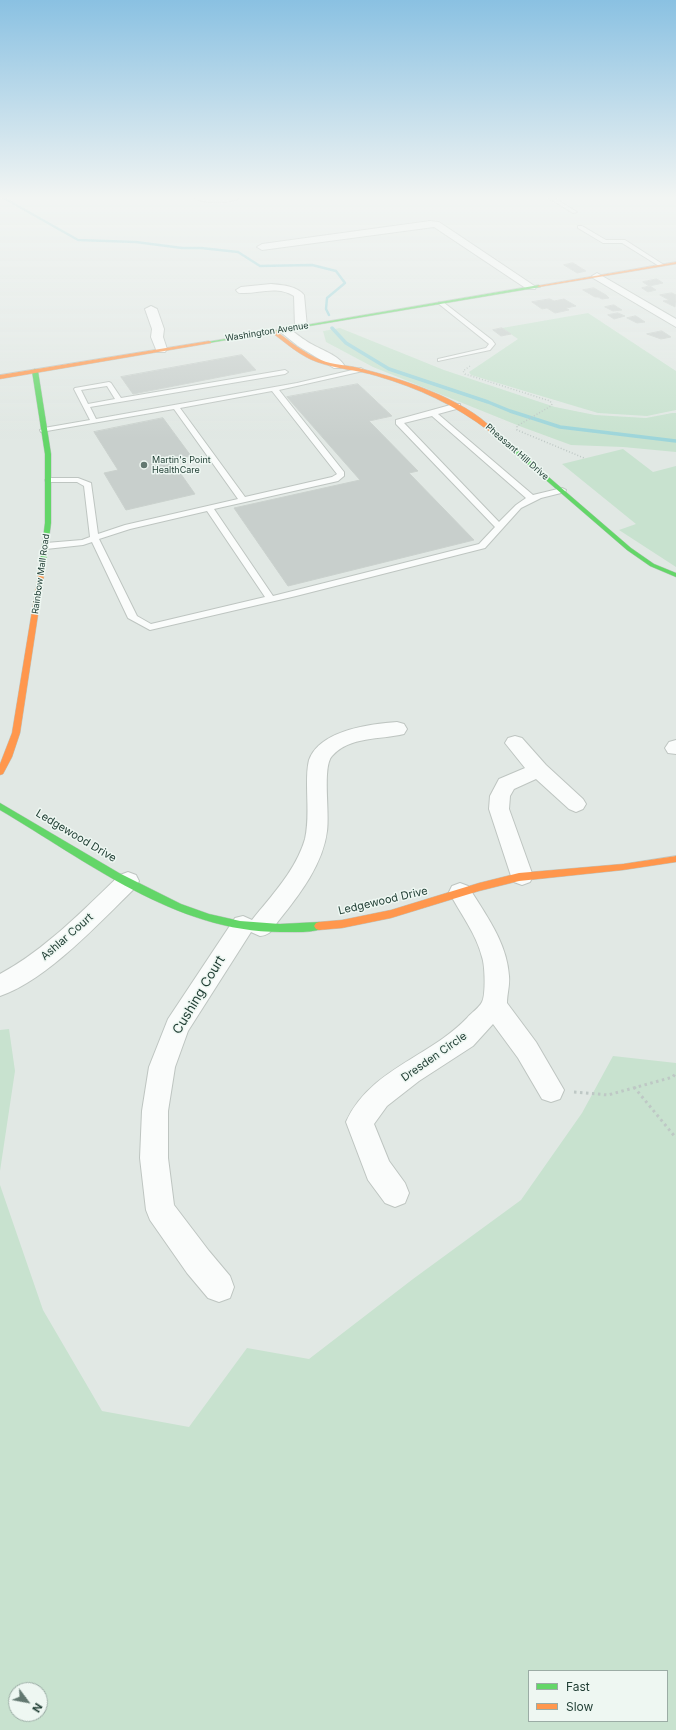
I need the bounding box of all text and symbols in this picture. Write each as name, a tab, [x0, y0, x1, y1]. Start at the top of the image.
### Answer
street label: Washington Avenue	[225, 320, 309, 344]
street label: Pheasant Hill Drive	[483, 422, 551, 482]
place label: Martin's Point HealthCare	[152, 455, 211, 476]
marker: Martin's Point HealthCare	[139, 460, 149, 470]
street label: Rainbow Mall Road	[30, 533, 52, 615]
street label: Ledgewood Drive	[33, 807, 119, 865]
street label: Ledgewood Drive	[337, 884, 429, 918]
street label: Ashlar Court	[38, 911, 96, 963]
street label: Cushing Court	[170, 953, 228, 1037]
street label: Dresden Circle	[399, 1030, 469, 1084]
legend	[528, 1670, 668, 1722]
text: Fast	[566, 1679, 590, 1694]
north arrow	[8, 1682, 48, 1722]
text: Slow	[566, 1699, 593, 1714]
text: N	[29, 1701, 45, 1715]

